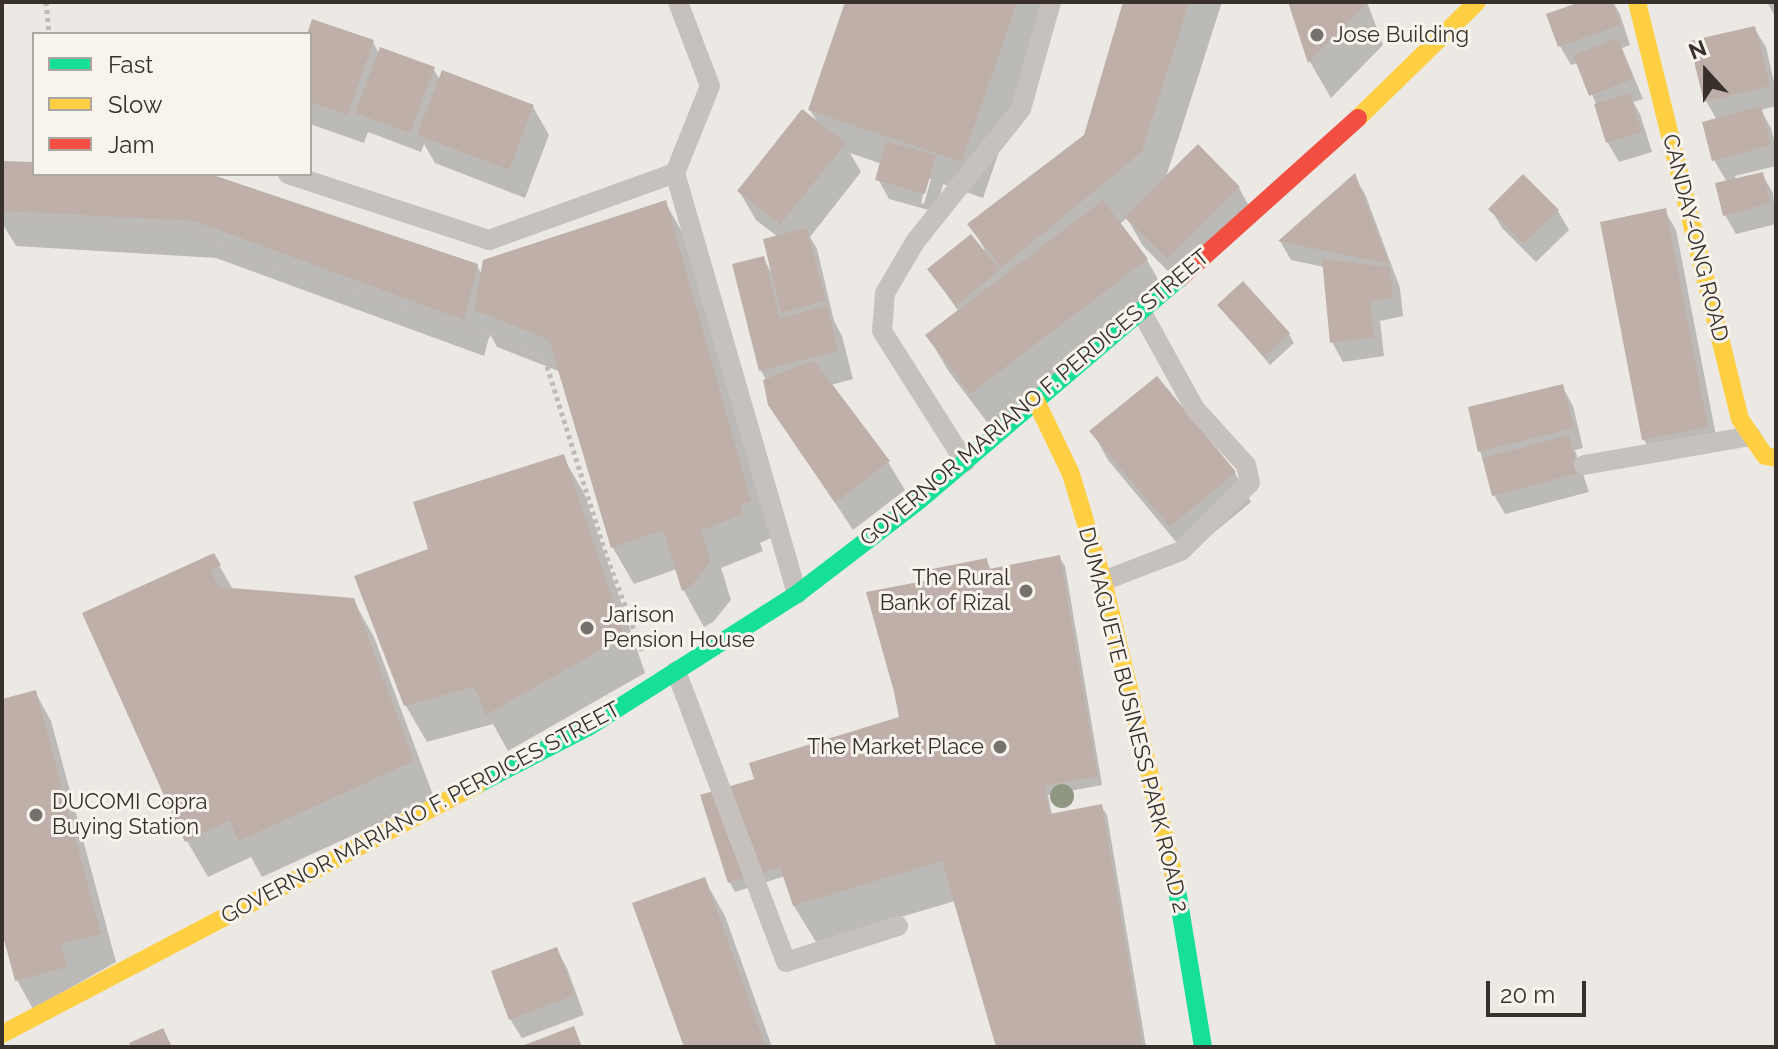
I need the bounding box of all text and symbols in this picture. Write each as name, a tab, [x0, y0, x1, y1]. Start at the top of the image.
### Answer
place label: Jose Building	[1333, 22, 1469, 48]
marker: Jose Building	[1308, 26, 1326, 44]
legend	[32, 32, 312, 176]
north arrow	[1666, 32, 1746, 112]
text: N	[1685, 34, 1710, 65]
text: Fast	[108, 50, 153, 79]
text: Slow	[108, 90, 162, 119]
text: Jam	[108, 130, 154, 159]
street label: CANDAY-ONG ROAD	[1656, 132, 1734, 344]
street label: GOVERNOR MARIANO F. PERDICES STREET	[855, 244, 1215, 552]
street label: DUMAGUETE BUSINESS PARK ROAD 2	[1072, 524, 1194, 916]
place label: The Rural Bank of Rizal	[880, 565, 1010, 616]
marker: The Rural Bank of Rizal	[1017, 582, 1035, 600]
place label: Jarison Pension House	[603, 602, 755, 654]
marker: Jarison Pension House	[578, 619, 596, 637]
street label: GOVERNOR MARIANO F. PERDICES STREET	[217, 696, 625, 930]
place label: The Market Place	[807, 734, 984, 760]
marker: The Market Place	[991, 738, 1009, 756]
place label: DUCOMI Copra Buying Station	[52, 789, 208, 840]
marker: DUCOMI Copra Buying Station	[27, 806, 45, 824]
scale bar	[1490, 965, 1590, 1015]
text: 20 m	[1500, 980, 1555, 1009]

